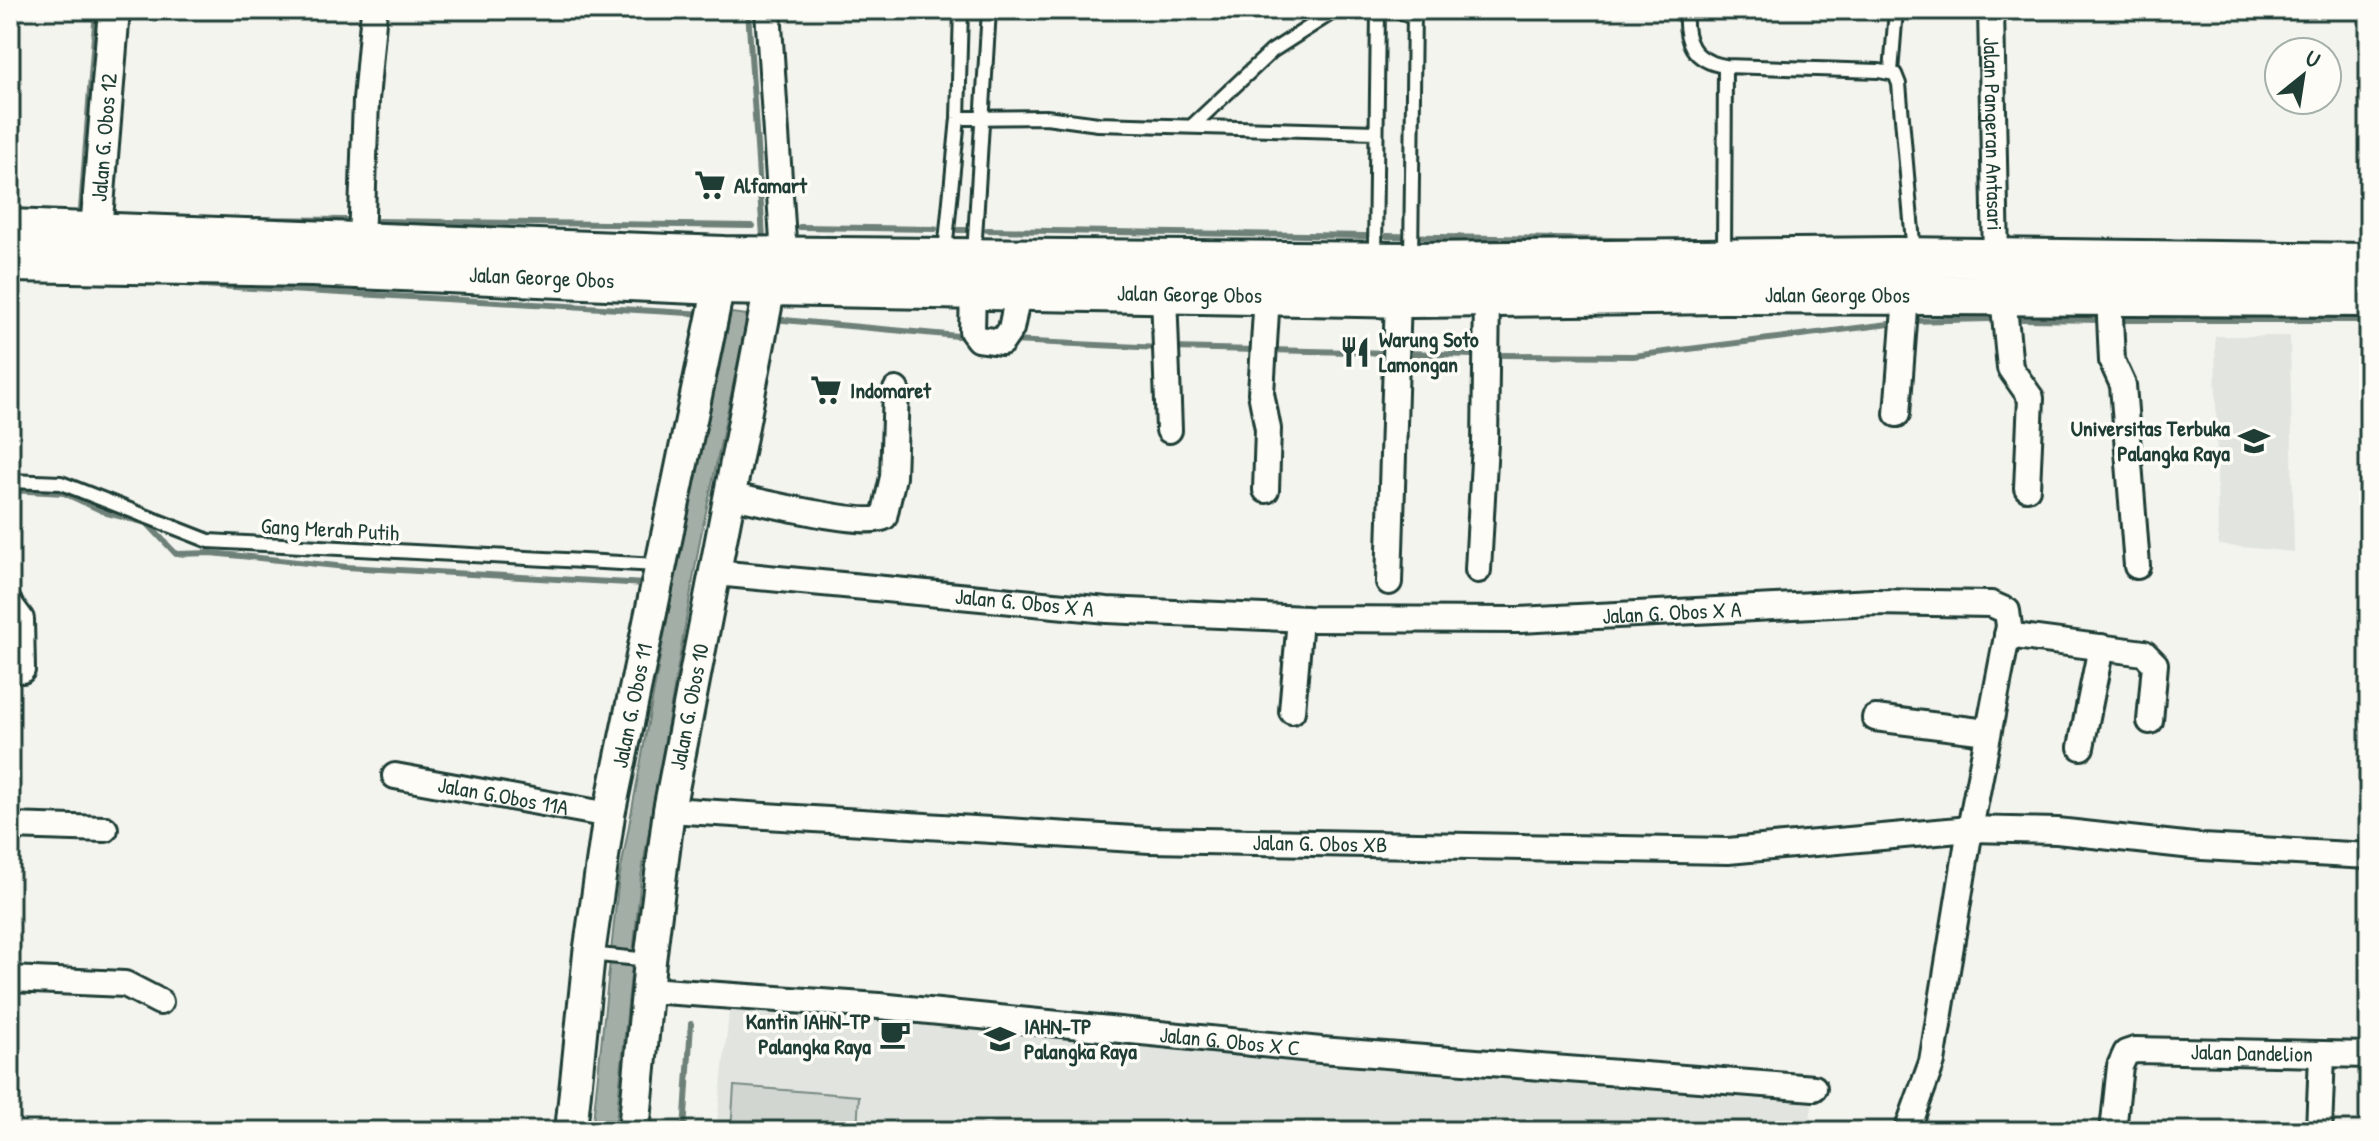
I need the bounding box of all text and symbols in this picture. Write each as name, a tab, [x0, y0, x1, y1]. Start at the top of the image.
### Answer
north arrow	[2263, 36, 2343, 116]
street label: Jalan Pangeran Antasari	[1977, 37, 2010, 231]
text: U	[2300, 43, 2326, 75]
street label: Jalan G. Obos 12	[83, 71, 124, 203]
supermarket icon: Alfamart	[693, 168, 727, 202]
place label: Alfamart	[734, 170, 808, 200]
street label: Jalan George Obos	[469, 259, 615, 295]
street label: Jalan George Obos	[1117, 277, 1262, 310]
street label: Jalan George Obos	[1765, 279, 1910, 310]
place label: Warung Soto Lamongan	[1379, 324, 1479, 380]
restaurant icon: Warung Soto Lamongan	[1338, 335, 1372, 369]
supermarket icon: Indomaret	[809, 373, 843, 407]
place label: Indomaret	[850, 375, 932, 405]
place label: Universitas Terbuka Palangka Raya	[2071, 413, 2230, 469]
school or university icon: Universitas Terbuka Palangka Raya	[2237, 424, 2271, 458]
street label: Gang Merah Putih	[260, 510, 400, 548]
street label: Jalan G. Obos X A	[954, 581, 1096, 624]
street label: Jalan G. Obos X A	[1601, 594, 1742, 631]
street label: Jalan G. Obos 11	[604, 641, 659, 771]
street label: Jalan G. Obos 10	[662, 641, 716, 773]
street label: Jalan G.Obos 11A	[436, 769, 571, 822]
street label: Jalan G. Obos XB	[1252, 827, 1388, 860]
place label: Kantin IAHN-TP Palangka Raya	[746, 1006, 871, 1062]
place label: IAHN-TP Palangka Raya	[1024, 1011, 1137, 1067]
cafe icon: Kantin IAHN-TP Palangka Raya	[878, 1017, 912, 1051]
street label: Jalan G. Obos X C	[1158, 1019, 1301, 1063]
school or university icon: IAHN-TP Palangka Raya	[983, 1022, 1017, 1056]
street label: Jalan Dandelion	[2190, 1036, 2313, 1069]

